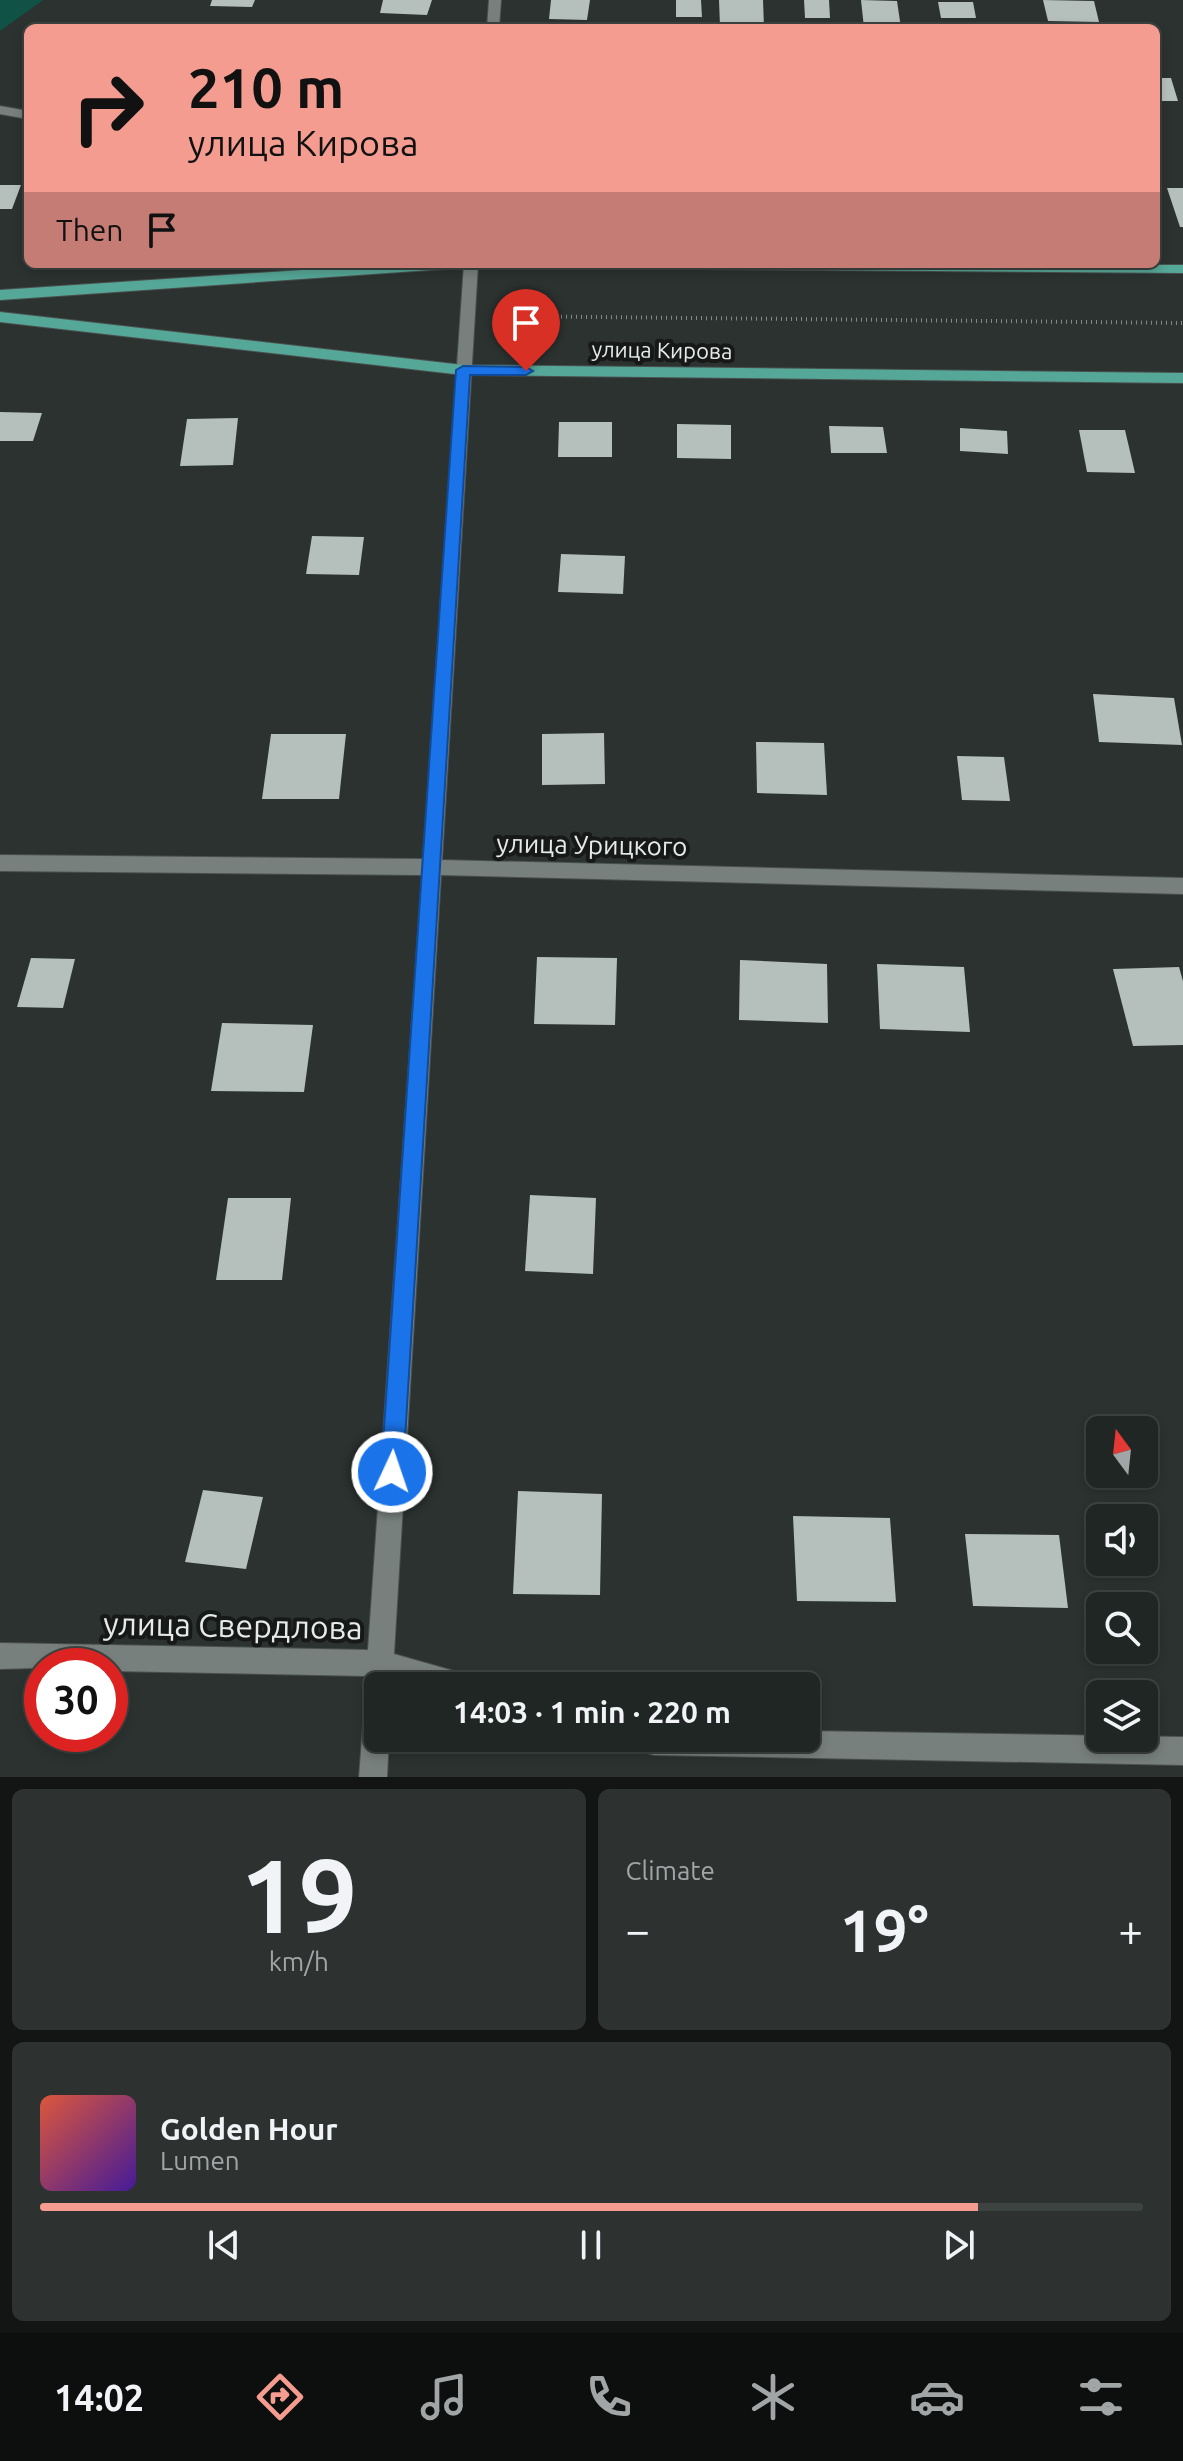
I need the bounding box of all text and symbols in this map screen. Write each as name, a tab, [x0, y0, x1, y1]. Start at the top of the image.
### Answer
icon: right	[56, 56, 160, 160]
text: 210 m	[188, 56, 344, 119]
text: улица Кирова	[188, 122, 419, 163]
icon: arrive	[140, 208, 184, 252]
text: Then	[56, 213, 124, 247]
pin	[492, 289, 560, 371]
icon: arrive	[504, 301, 548, 345]
street label: улица Кирова	[591, 336, 733, 363]
street label: улица Урицкого	[496, 828, 688, 861]
north arrow	[1086, 1416, 1158, 1488]
map controls	[1086, 1416, 1158, 1752]
position arrow	[350, 1430, 434, 1514]
button: sound	[1086, 1504, 1158, 1576]
button: search	[1086, 1592, 1158, 1664]
street label: улица Свердлова	[103, 1605, 363, 1645]
speed limit sign: 30	[24, 1648, 128, 1752]
button: layers	[1086, 1680, 1158, 1752]
text: 14:03 · 1 min · 220 m	[453, 1695, 731, 1729]
text: 19	[240, 1836, 357, 1953]
text: Climate	[626, 1856, 715, 1885]
text: 19°	[840, 1896, 929, 1963]
text: −	[626, 1905, 650, 1954]
text: +	[1118, 1905, 1143, 1954]
text: km/h	[269, 1947, 329, 1976]
text: Golden Hour	[160, 2112, 338, 2146]
text: Lumen	[160, 2146, 240, 2175]
icon: previous	[202, 2223, 246, 2267]
icon: pause	[569, 2223, 613, 2267]
icon: next	[937, 2223, 981, 2267]
icon: directions	[252, 2369, 308, 2425]
icon: music	[416, 2369, 472, 2425]
icon: phone	[581, 2369, 637, 2425]
icon: climate	[745, 2369, 801, 2425]
icon: car	[909, 2369, 965, 2425]
icon: filters	[1073, 2369, 1129, 2425]
text: 14:02	[54, 2377, 144, 2418]

